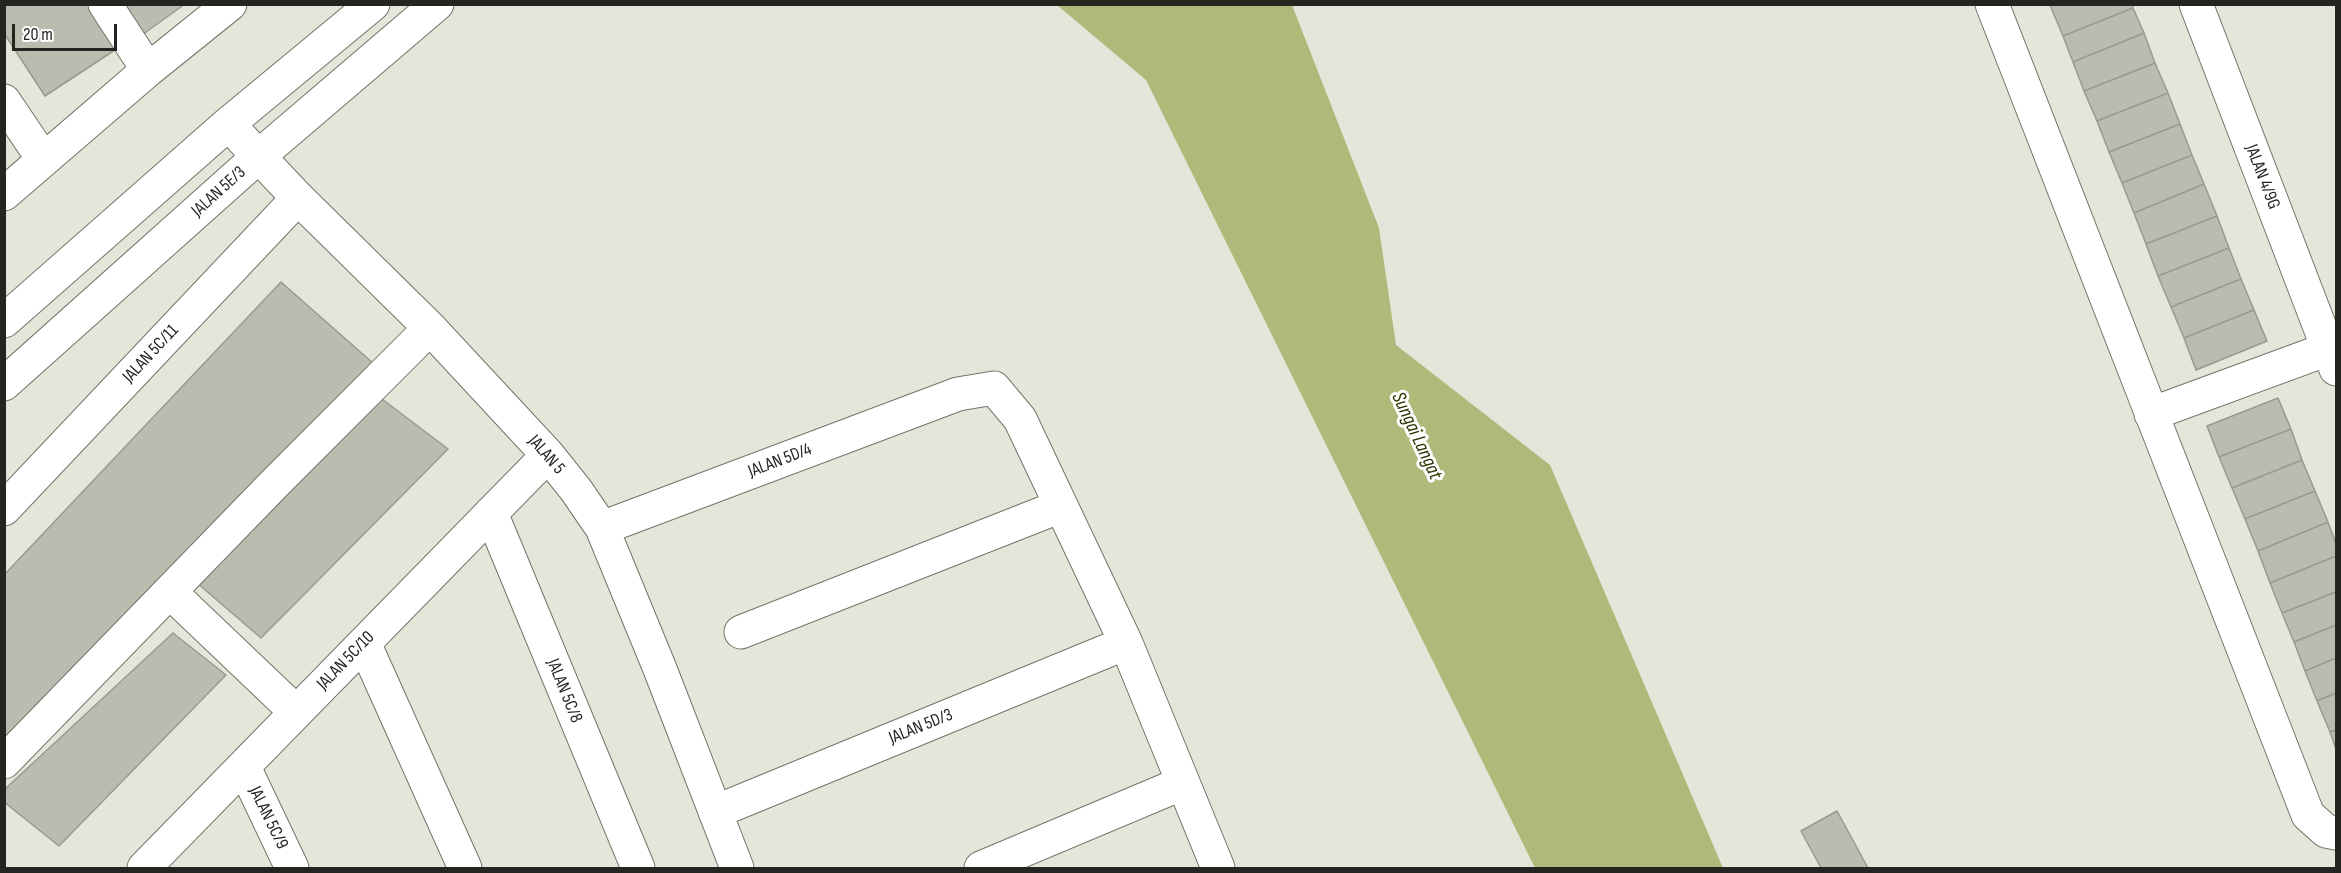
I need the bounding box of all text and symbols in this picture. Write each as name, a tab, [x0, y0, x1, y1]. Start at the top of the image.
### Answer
scale bar	[15, 12, 120, 50]
text: 20 m	[23, 24, 53, 45]
street label: JALAN 4/9G	[2240, 142, 2284, 212]
street label: JALAN 5E/3	[187, 162, 251, 222]
street label: JALAN 5C/11	[119, 320, 183, 388]
water label: Sungai Langat	[1385, 388, 1447, 484]
street label: JALAN 5	[523, 431, 569, 479]
street label: JALAN 5D/4	[745, 439, 815, 483]
street label: JALAN 5C/10	[313, 627, 379, 695]
street label: JALAN 5C/8	[541, 656, 587, 726]
street label: JALAN 5D/3	[886, 704, 956, 750]
street label: JALAN 5C/9	[244, 783, 292, 853]

